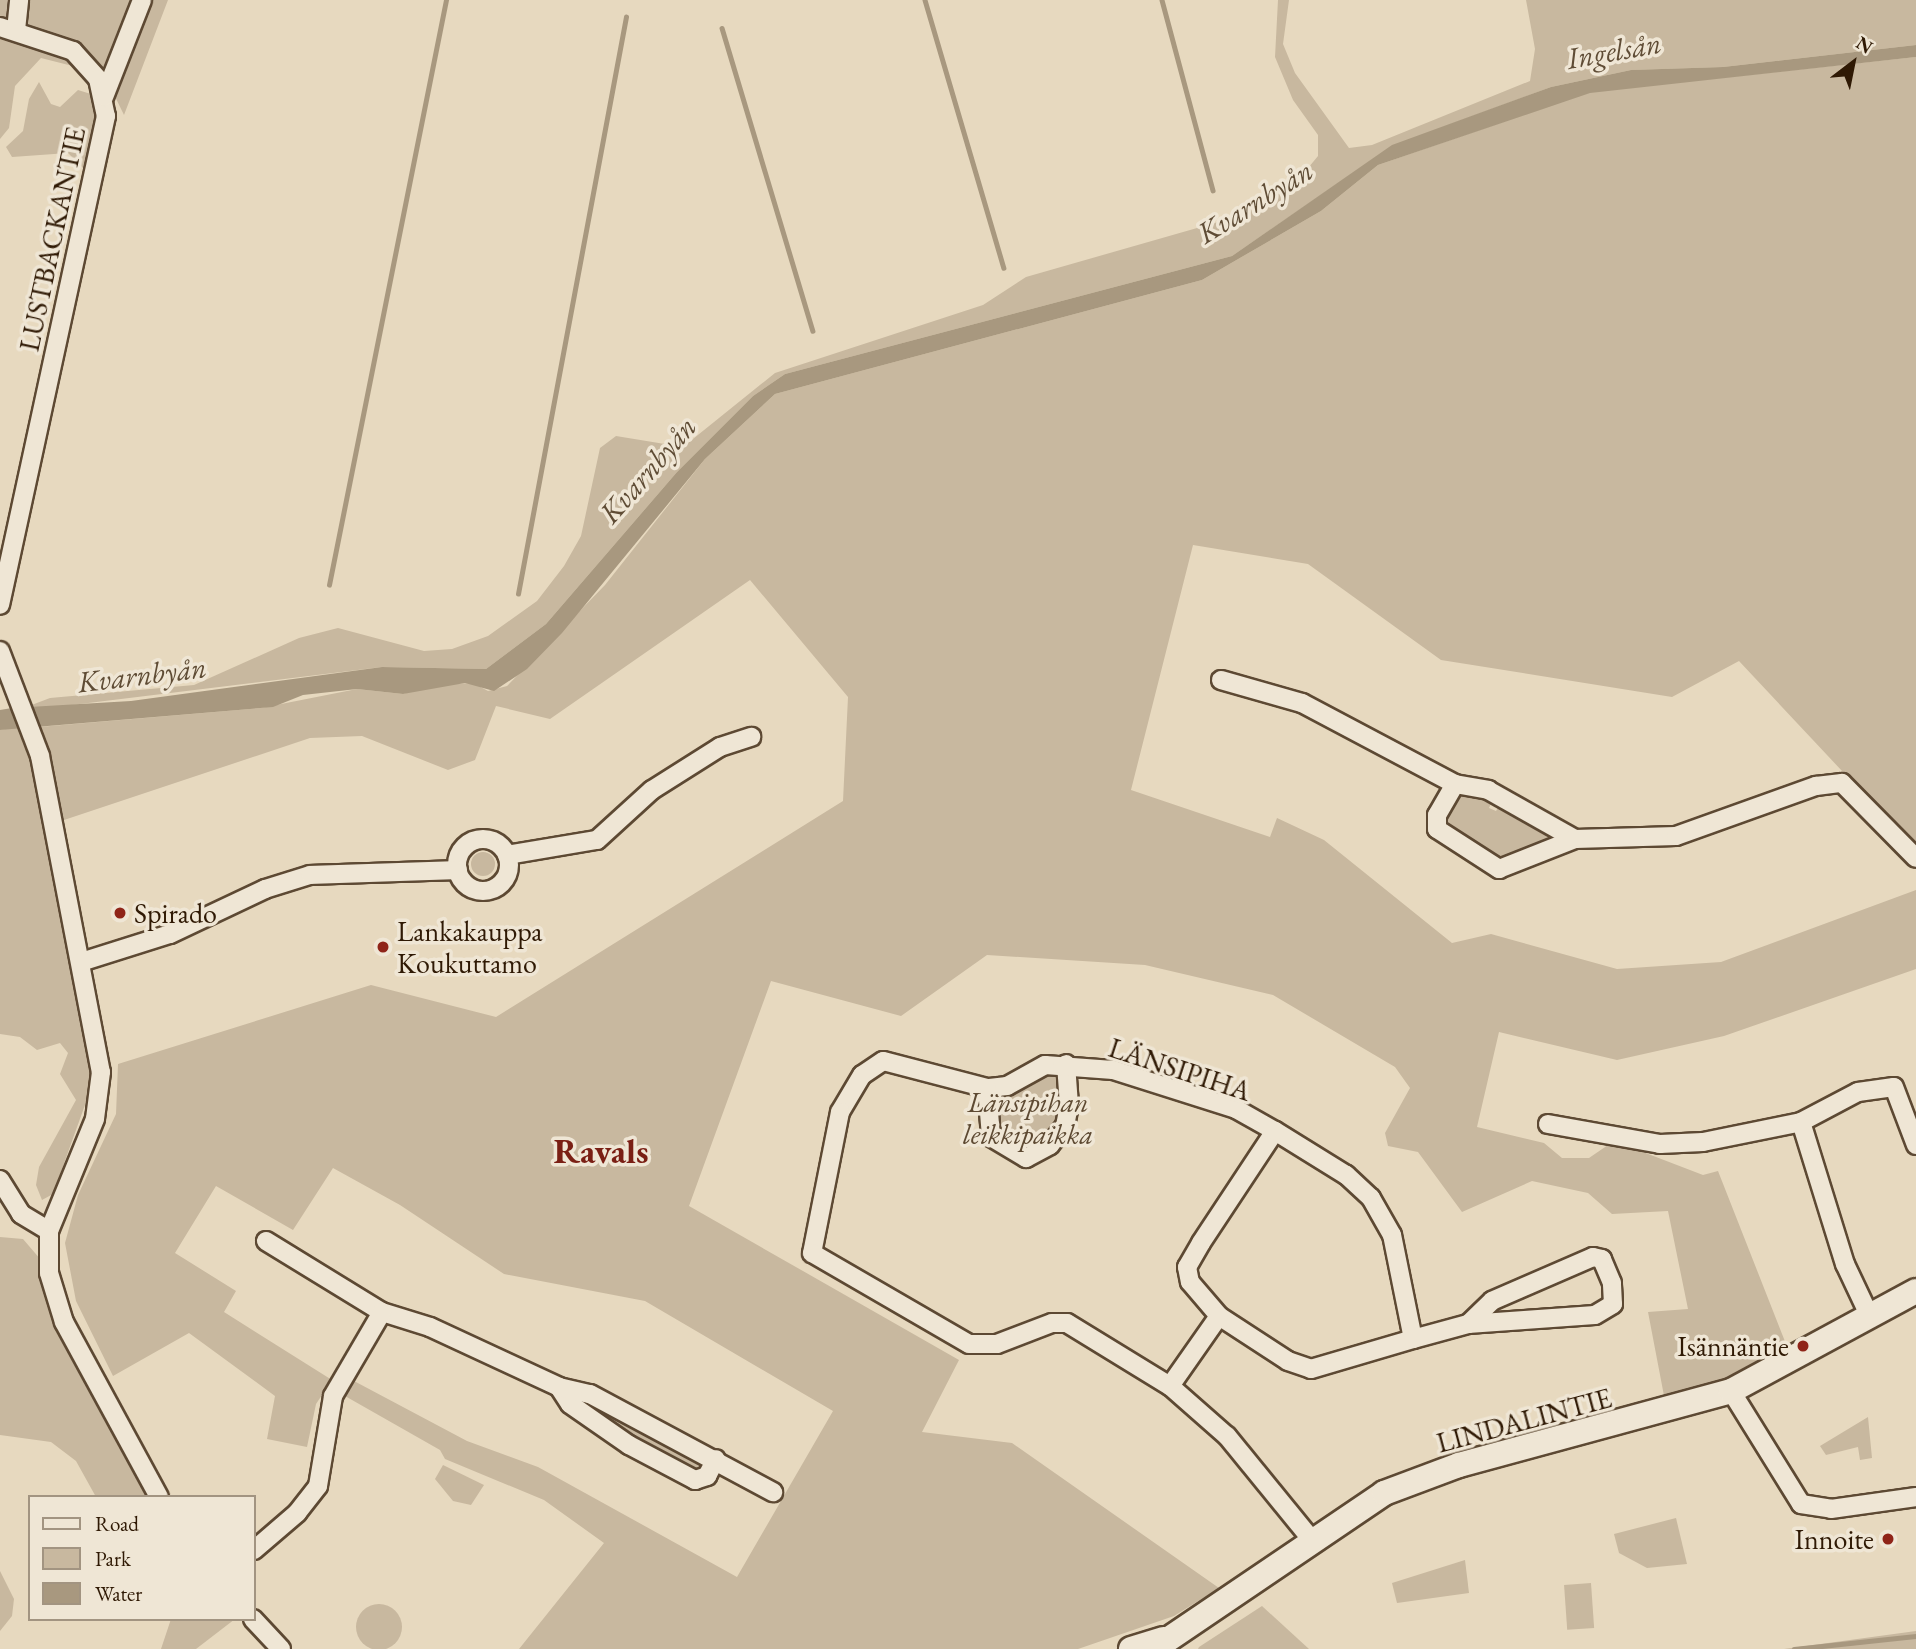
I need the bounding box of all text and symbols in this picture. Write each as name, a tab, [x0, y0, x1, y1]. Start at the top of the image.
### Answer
water label: Ingelsån	[1564, 25, 1664, 77]
north arrow	[1818, 28, 1888, 98]
text: N	[1851, 30, 1878, 59]
street label: LUSTBACKANTIE	[12, 124, 92, 354]
water label: Kvarnbyån	[1191, 152, 1319, 252]
water label: Kvarnbyån	[592, 409, 704, 531]
water label: Kvarnbyån	[76, 649, 208, 701]
place label: Spirado	[134, 896, 217, 930]
marker: Spirado	[112, 905, 128, 921]
place label: Lankakauppa Koukuttamo	[397, 914, 542, 980]
marker: Lankakauppa Koukuttamo	[375, 939, 391, 955]
street label: LÄNSIPIHA	[1105, 1030, 1255, 1108]
park label: Länsipihan leikkipaikka	[963, 1085, 1093, 1151]
district label: Ravals	[553, 1130, 649, 1172]
place label: Isännäntie	[1677, 1329, 1789, 1363]
marker: Isännäntie	[1795, 1338, 1811, 1354]
street label: LINDALINTIE	[1433, 1381, 1615, 1459]
legend	[28, 1495, 256, 1621]
text: Road	[95, 1510, 139, 1537]
place label: Innoite	[1794, 1522, 1874, 1556]
marker: Innoite	[1880, 1531, 1896, 1547]
text: Park	[95, 1545, 131, 1572]
text: Water	[95, 1580, 142, 1607]

